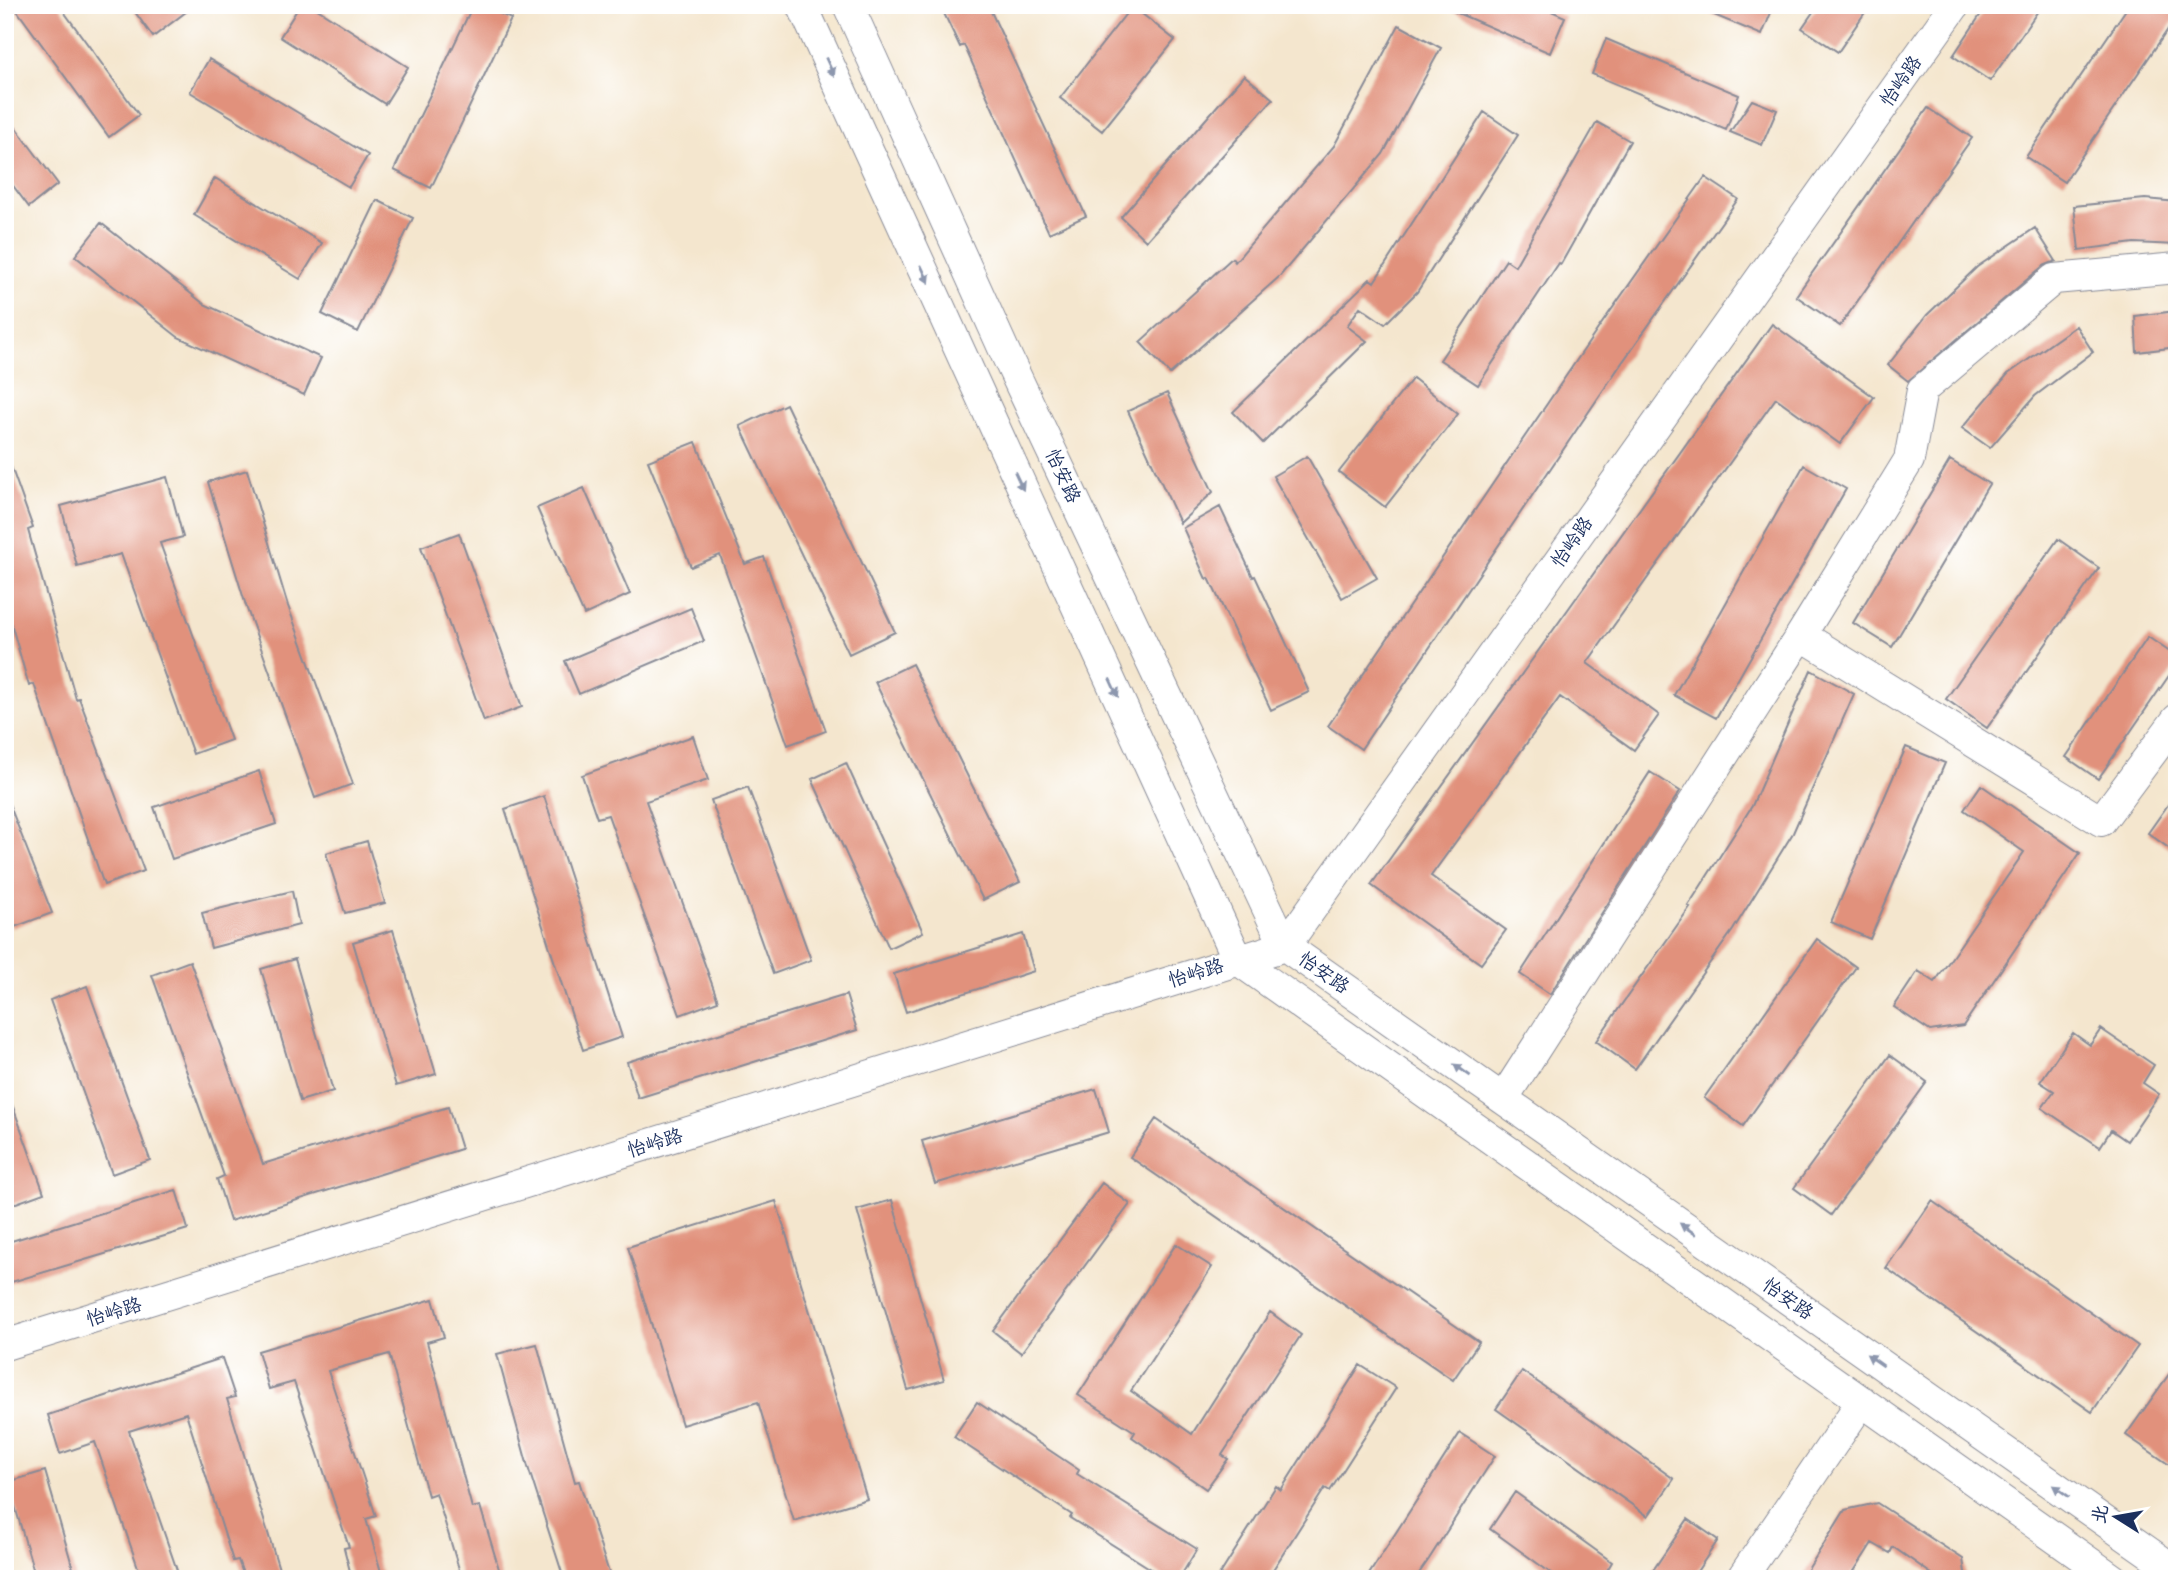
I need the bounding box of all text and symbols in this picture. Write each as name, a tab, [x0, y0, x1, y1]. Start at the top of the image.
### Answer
street label: 怡岭路	[1876, 51, 1926, 111]
one-way arrow	[824, 57, 836, 77]
one-way arrow	[919, 264, 931, 284]
street label: 怡安路	[1041, 446, 1085, 506]
one-way arrow	[1013, 471, 1025, 491]
street label: 怡岭路	[1547, 512, 1597, 572]
one-way arrow	[1108, 678, 1120, 698]
street label: 怡安路	[1294, 948, 1354, 998]
street label: 怡岭路	[1166, 954, 1226, 992]
one-way arrow	[1453, 1063, 1471, 1077]
street label: 怡岭路	[625, 1124, 685, 1162]
one-way arrow	[1679, 1222, 1697, 1236]
street label: 怡安路	[1758, 1274, 1818, 1324]
street label: 怡岭路	[84, 1293, 144, 1331]
one-way arrow	[1866, 1353, 1884, 1367]
north arrow	[2080, 1482, 2150, 1552]
one-way arrow	[2052, 1484, 2070, 1498]
text: 北	[2088, 1503, 2113, 1525]

